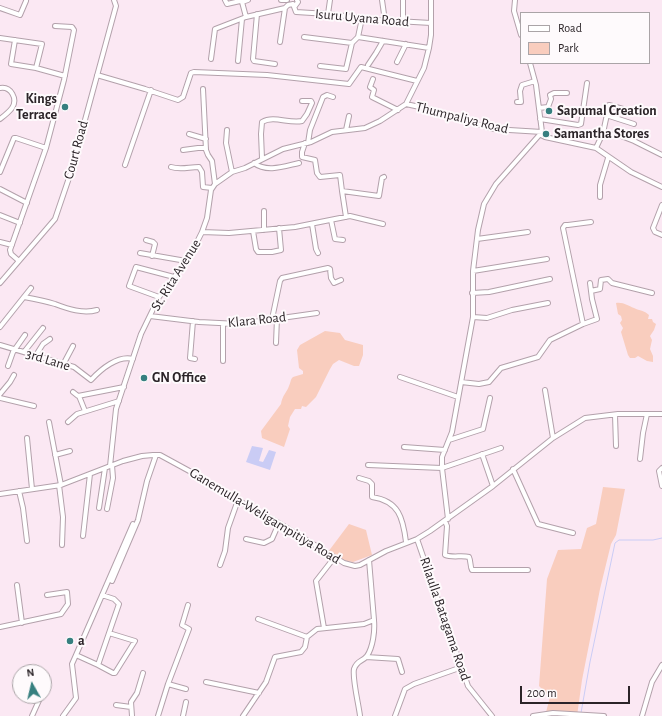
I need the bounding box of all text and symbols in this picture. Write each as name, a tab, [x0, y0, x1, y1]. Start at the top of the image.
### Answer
street label: Isuru Uyana Road	[314, 6, 410, 30]
legend	[520, 12, 650, 64]
text: Road	[558, 22, 582, 34]
text: Park	[558, 42, 579, 54]
place label: Kings Terrace	[16, 91, 57, 124]
street label: Thumpaliya Road	[414, 98, 510, 138]
marker: Kings Terrace	[60, 102, 70, 112]
place label: Sapumal Creation	[557, 103, 657, 119]
marker: Sapumal Creation	[544, 106, 554, 116]
street label: Court Road	[60, 119, 92, 181]
place label: Samantha Stores	[554, 126, 649, 142]
marker: Samantha Stores	[541, 129, 551, 139]
street label: St. Rita Avenue	[147, 236, 205, 314]
street label: Klara Road	[227, 309, 287, 331]
street label: 3rd Lane	[24, 345, 72, 375]
place label: GN Office	[152, 370, 206, 386]
marker: GN Office	[139, 373, 149, 383]
street label: Ganemulla-Weligampitiya Road	[186, 464, 344, 568]
street label: Rilaulla Batagama Road	[416, 555, 474, 683]
place label: a	[78, 633, 85, 649]
marker: a	[65, 636, 75, 646]
north arrow	[12, 664, 52, 704]
text: N	[26, 667, 35, 679]
scale bar	[522, 678, 632, 704]
text: 200 m	[527, 687, 557, 699]

